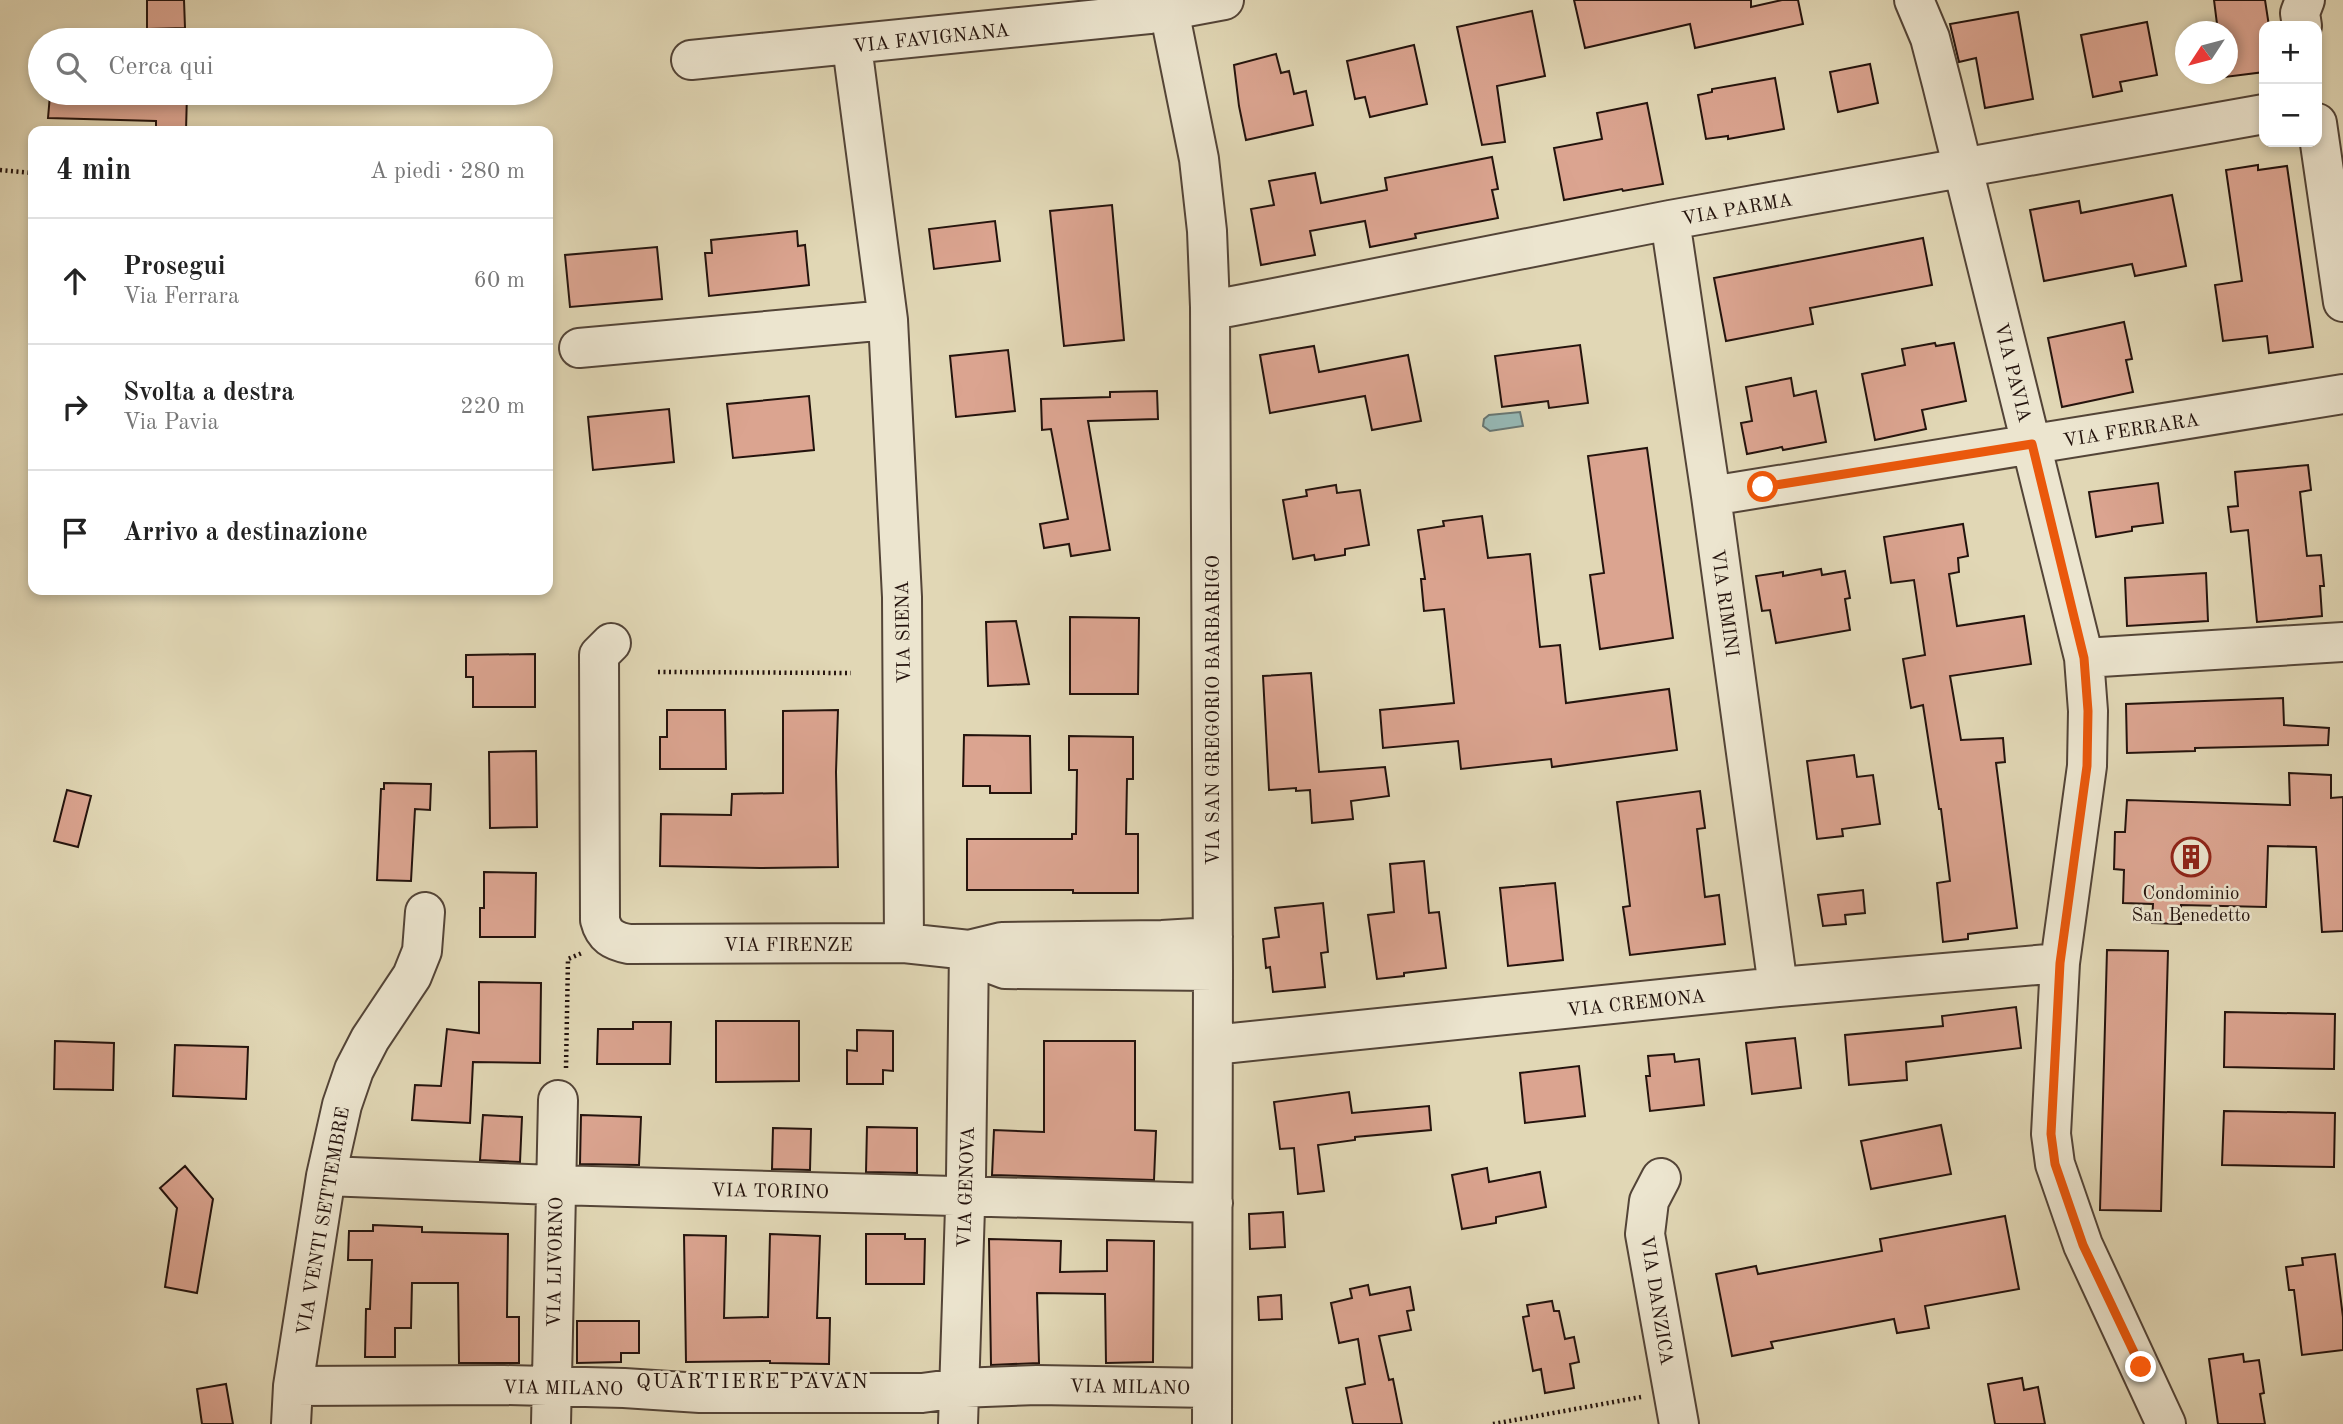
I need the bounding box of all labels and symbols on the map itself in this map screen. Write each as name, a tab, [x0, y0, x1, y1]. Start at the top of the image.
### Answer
north arrow	[2175, 21, 2238, 84]
street label: VIA FAVIGNANA	[852, 22, 1011, 57]
street label: VIA PARMA	[1681, 191, 1795, 230]
street label: VIA PAVIA	[1990, 321, 2033, 425]
street label: VIA FERRARA	[2062, 411, 2201, 452]
route start	[1747, 471, 1778, 502]
street label: VIA RIMINI	[1707, 548, 1740, 658]
street label: VIA SAN GREGORIO BARBARIGO	[1205, 555, 1224, 865]
street label: VIA SIENA	[894, 580, 915, 684]
building icon: Condominio San Benedetto	[2170, 836, 2212, 878]
place label: Condominio San Benedetto	[2132, 885, 2250, 926]
street label: VIA FIRENZE	[723, 937, 853, 956]
street label: VIA CREMONA	[1566, 988, 1707, 1021]
street label: VIA VENTI SETTEMBRE	[295, 1106, 354, 1337]
street label: VIA GENOVA	[956, 1125, 979, 1248]
street label: VIA TORINO	[711, 1182, 829, 1203]
street label: VIA LIVORNO	[546, 1197, 567, 1327]
street label: VIA DANZICA	[1636, 1234, 1675, 1367]
route end	[2125, 1351, 2156, 1382]
district label: QUARTIERE PAVAN	[636, 1372, 870, 1393]
street label: VIA MILANO	[1070, 1378, 1190, 1399]
street label: VIA MILANO	[503, 1379, 623, 1400]

